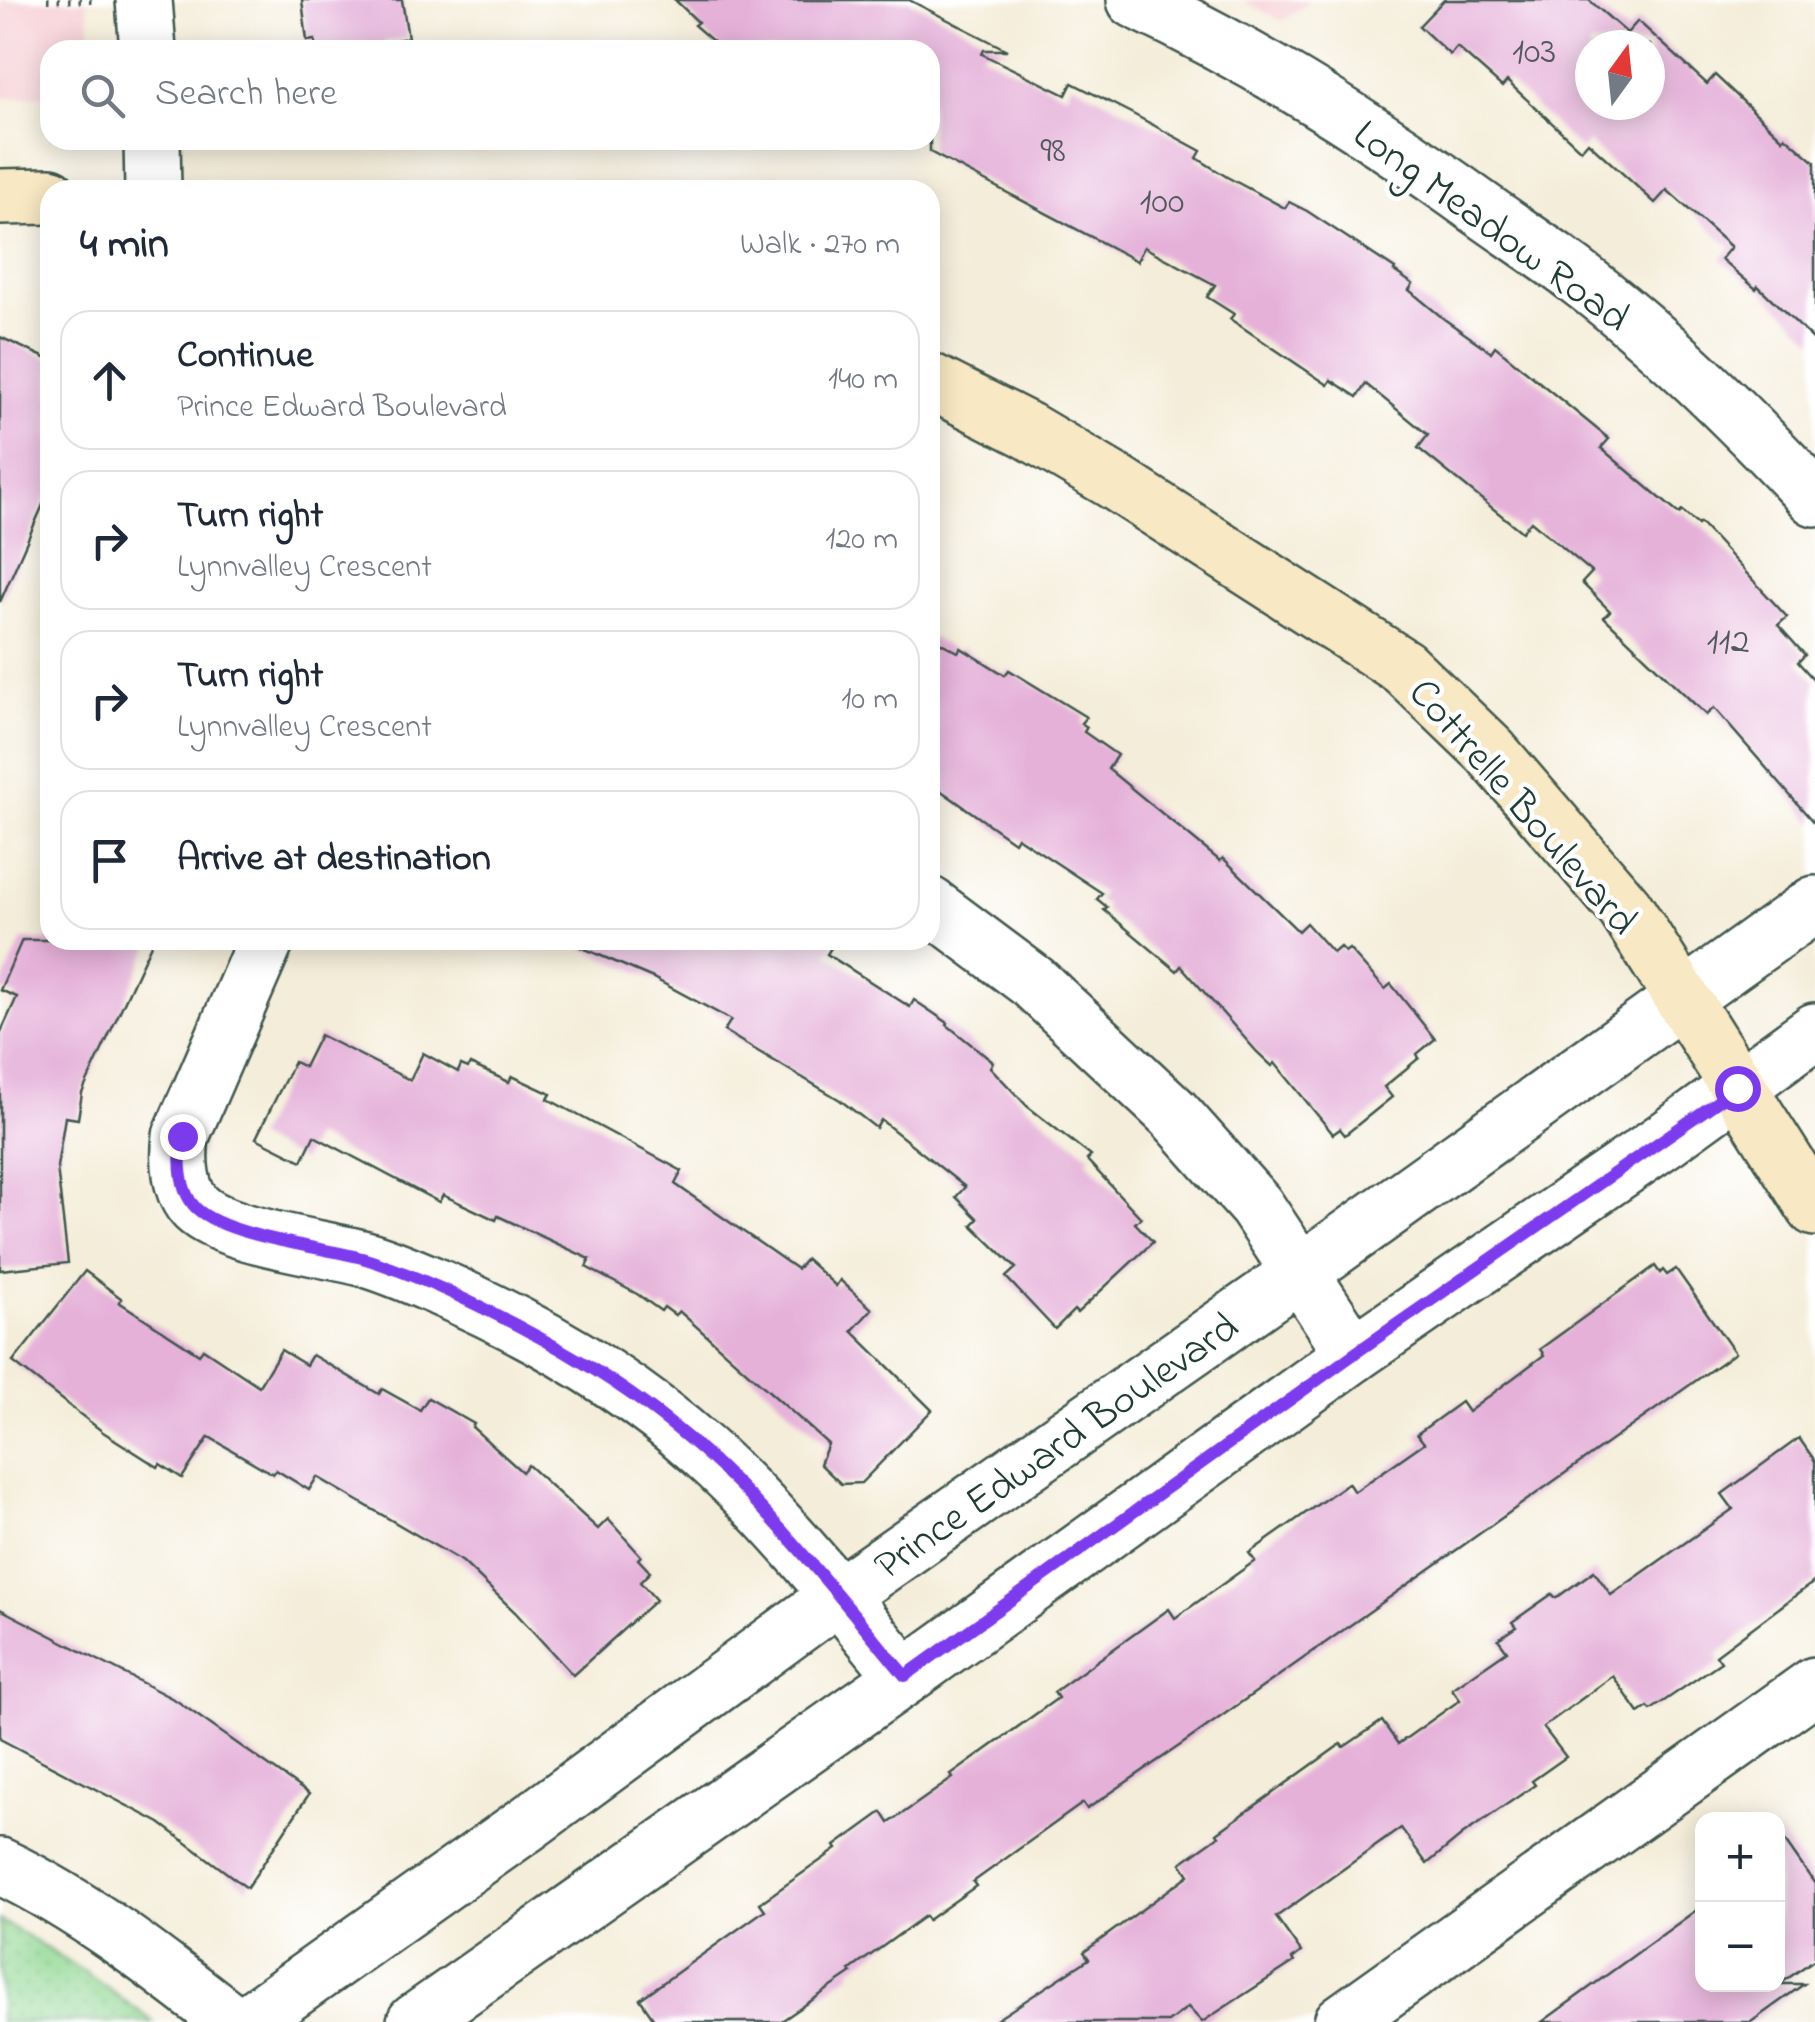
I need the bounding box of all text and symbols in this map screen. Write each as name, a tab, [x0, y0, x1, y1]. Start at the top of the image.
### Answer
house number: 103	[1512, 25, 1556, 81]
north arrow	[1575, 30, 1665, 120]
search box	[40, 40, 940, 150]
text: Search here	[155, 67, 337, 123]
icon: search	[75, 68, 130, 123]
street label: Long Meadow Road	[1339, 106, 1641, 349]
house number: 98	[1040, 124, 1066, 180]
house number: 100	[1140, 175, 1184, 231]
text: 4 min	[80, 215, 169, 276]
text: Walk · 270 m	[740, 222, 900, 269]
text: Continue	[177, 329, 313, 385]
icon: ahead	[82, 353, 137, 408]
text: 140 m	[828, 357, 898, 404]
text: Prince Edward Boulevard	[177, 385, 507, 432]
text: Turn right	[177, 489, 323, 545]
icon: right	[82, 513, 137, 568]
text: 120 m	[825, 517, 898, 564]
text: Lynnvalley Crescent	[177, 545, 432, 592]
house number: 112	[1706, 615, 1750, 671]
text: Turn right	[177, 649, 323, 705]
street label: Cottrelle Boulevard	[1392, 666, 1651, 950]
icon: right	[82, 673, 137, 728]
text: 10 m	[841, 677, 898, 724]
text: Lynnvalley Crescent	[177, 705, 432, 752]
text: Arrive at destination	[177, 832, 491, 888]
icon: arrive	[82, 833, 137, 888]
route start	[1715, 1066, 1761, 1112]
route end	[160, 1114, 206, 1160]
street label: Prince Edward Boulevard	[863, 1299, 1252, 1597]
map controls	[1695, 1812, 1785, 1992]
button: +	[1695, 1812, 1785, 1902]
button: −	[1695, 1902, 1785, 1992]

